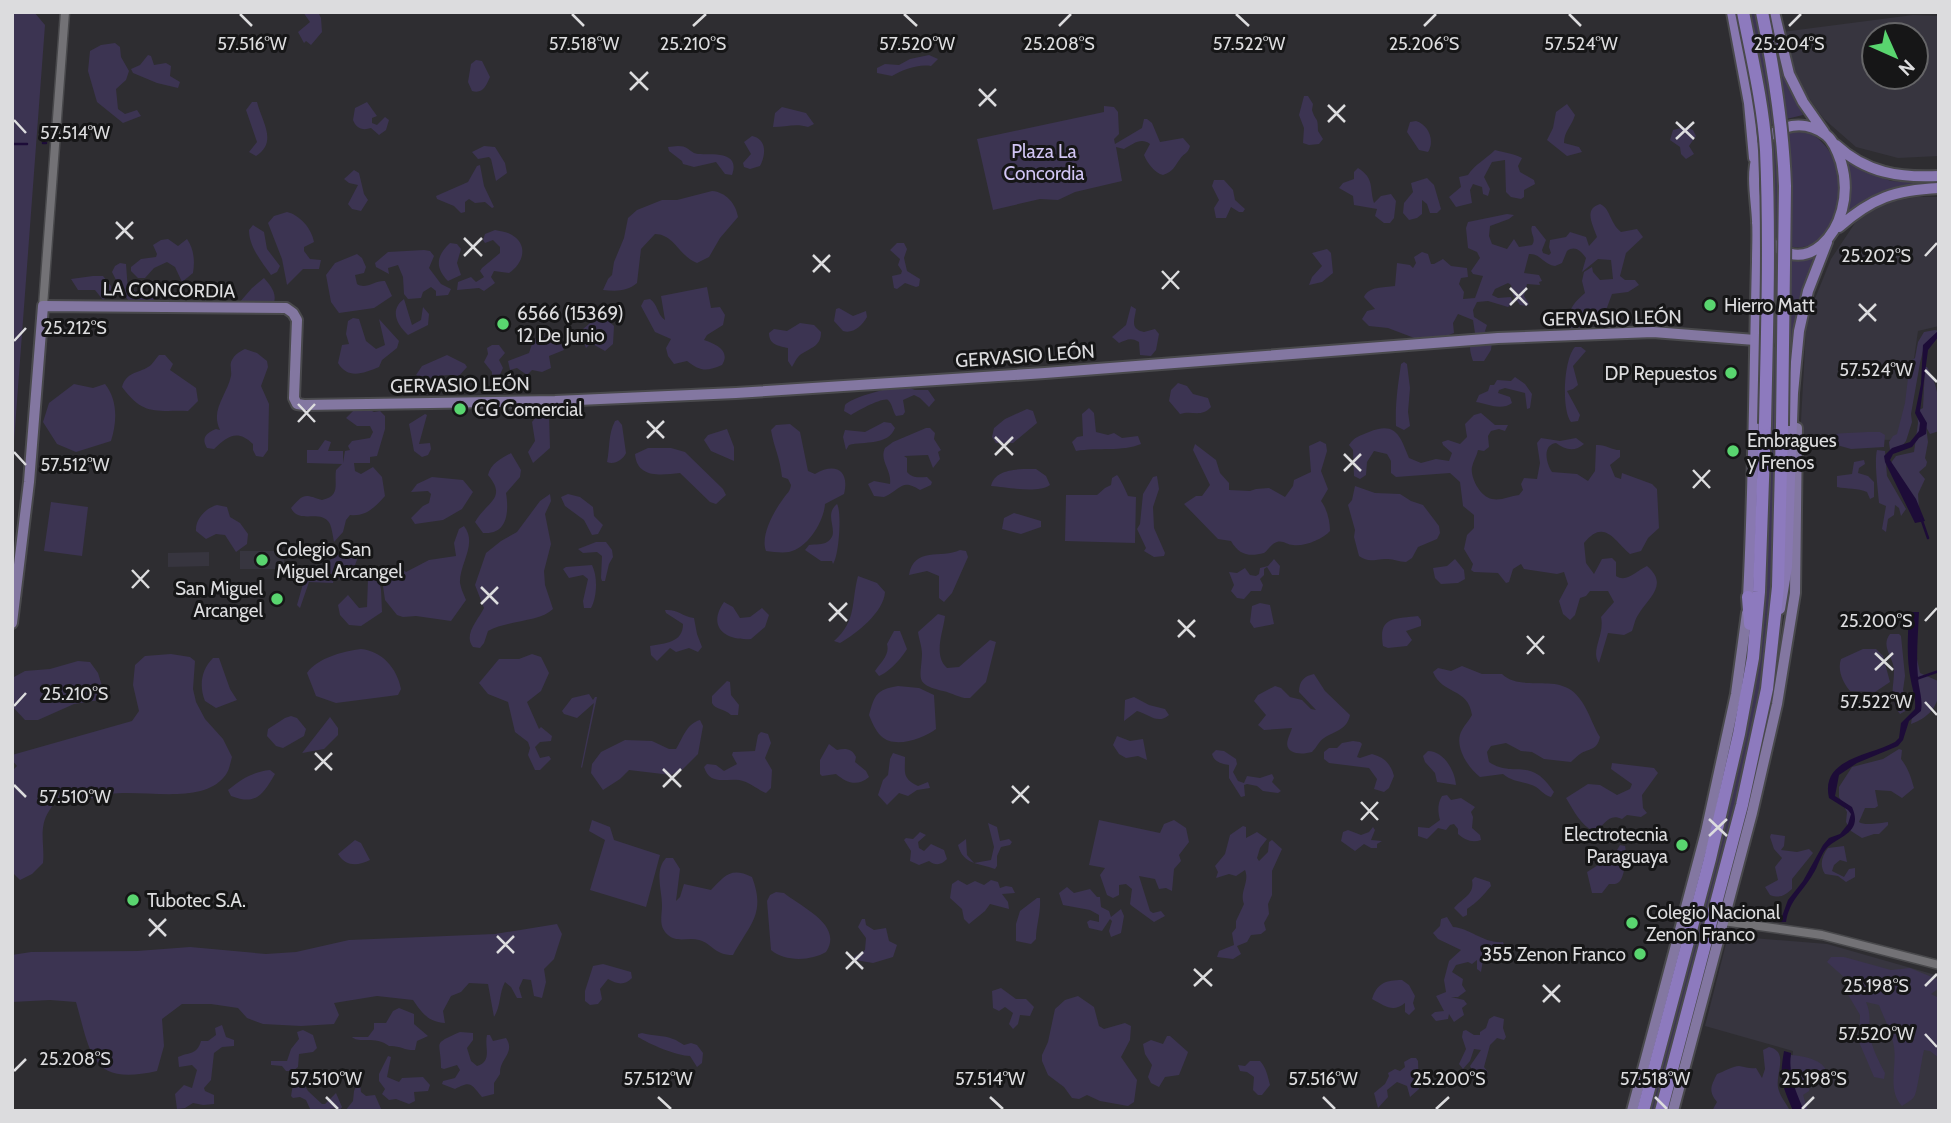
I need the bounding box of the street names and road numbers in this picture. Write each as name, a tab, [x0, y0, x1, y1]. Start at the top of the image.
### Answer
street label: LA CONCORDIA	[102, 277, 236, 303]
street label: GERVASIO LEÓN	[1542, 304, 1682, 331]
street label: GERVASIO LEÓN	[954, 339, 1095, 372]
street label: GERVASIO LEÓN	[390, 371, 530, 398]

